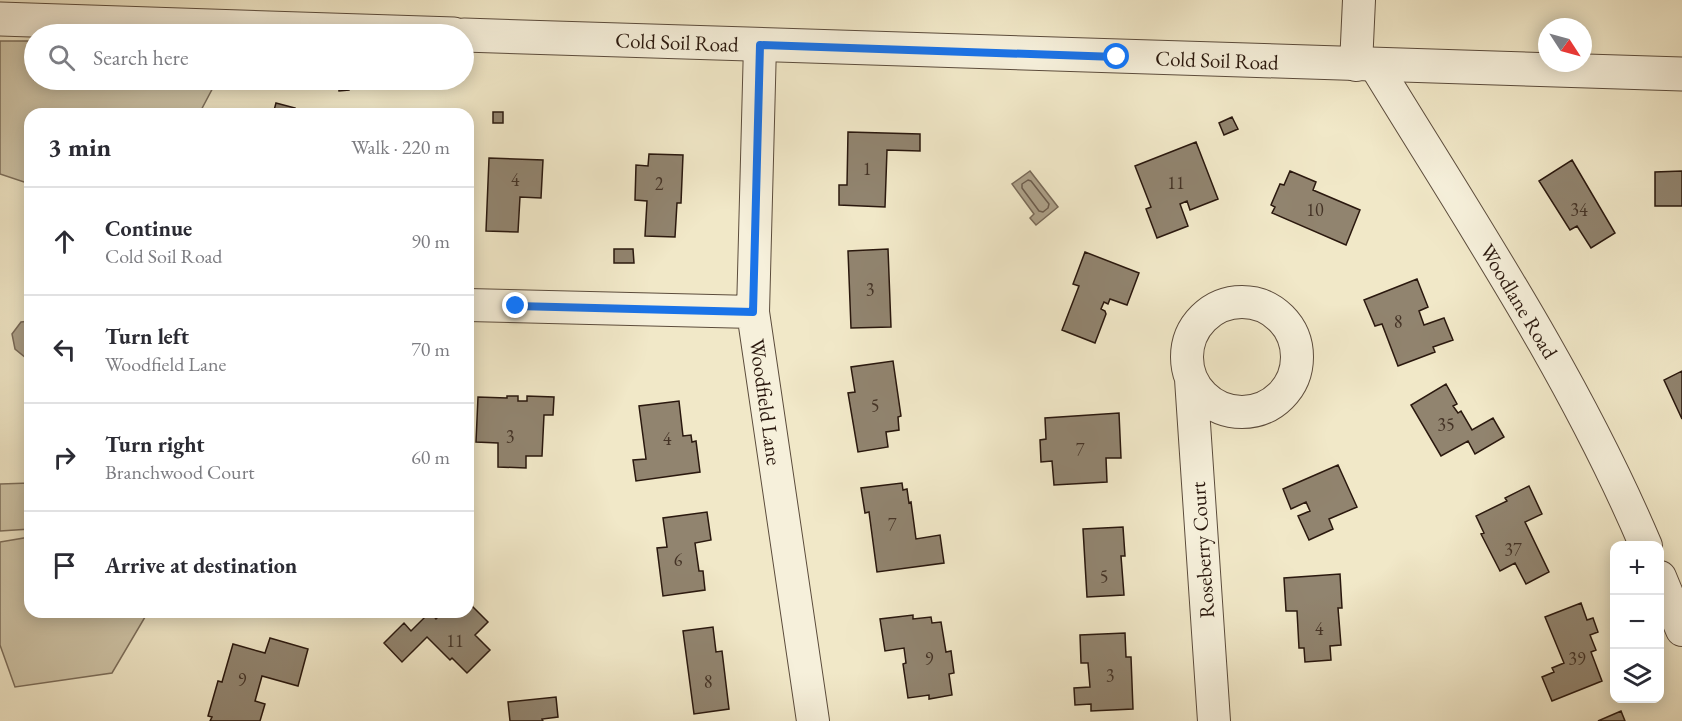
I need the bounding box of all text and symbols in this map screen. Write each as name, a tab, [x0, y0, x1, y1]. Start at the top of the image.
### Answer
north arrow	[1538, 18, 1592, 72]
search box	[24, 24, 474, 90]
street label: Cold Soil Road	[615, 26, 739, 58]
icon: search	[45, 41, 78, 74]
text: Search here	[93, 43, 188, 72]
route start	[1103, 43, 1129, 69]
street label: Cold Soil Road	[1155, 44, 1279, 76]
text: 3 min	[48, 130, 111, 164]
text: Walk · 220 m	[351, 134, 450, 160]
house number: 1	[863, 157, 871, 180]
house number: 4	[511, 168, 520, 191]
house number: 11	[1167, 171, 1185, 194]
house number: 2	[655, 172, 664, 195]
house number: 10	[1306, 198, 1324, 221]
house number: 34	[1570, 198, 1588, 221]
text: Continue	[105, 214, 192, 243]
icon: ahead	[48, 225, 81, 258]
text: 90 m	[411, 228, 450, 254]
street label: Woodlane Road	[1474, 239, 1564, 364]
text: Cold Soil Road	[105, 243, 222, 269]
house number: 3	[866, 278, 874, 301]
route end	[502, 292, 528, 318]
house number: 8	[1394, 310, 1402, 333]
text: Turn left	[105, 322, 189, 351]
icon: left	[48, 333, 81, 366]
text: 70 m	[411, 336, 450, 362]
street label: Woodfield Lane	[744, 337, 788, 467]
text: Woodfield Lane	[105, 351, 226, 377]
house number: 5	[871, 394, 879, 417]
house number: 35	[1437, 413, 1455, 436]
house number: 3	[506, 425, 514, 448]
house number: 4	[663, 427, 672, 450]
text: Turn right	[105, 430, 204, 459]
house number: 7	[1076, 438, 1085, 461]
icon: right	[48, 441, 81, 474]
text: 60 m	[411, 444, 450, 470]
text: Branchwood Court	[105, 459, 255, 485]
street label: Roseberry Court	[1184, 480, 1220, 619]
house number: 7	[888, 513, 897, 536]
house number: 37	[1504, 538, 1522, 561]
map controls	[1610, 541, 1664, 703]
button: +	[1610, 541, 1664, 595]
house number: 6	[674, 548, 683, 571]
icon: arrive	[48, 549, 81, 582]
text: Arrive at destination	[105, 551, 297, 580]
house number: 5	[1100, 565, 1108, 588]
button: −	[1610, 595, 1664, 649]
house number: 4	[1315, 617, 1324, 640]
house number: 11	[446, 629, 464, 652]
house number: 9	[925, 647, 934, 670]
house number: 39	[1568, 647, 1586, 670]
button: layers	[1610, 649, 1664, 703]
house number: 3	[1106, 664, 1114, 687]
house number: 9	[238, 668, 247, 691]
house number: 8	[704, 670, 712, 693]

